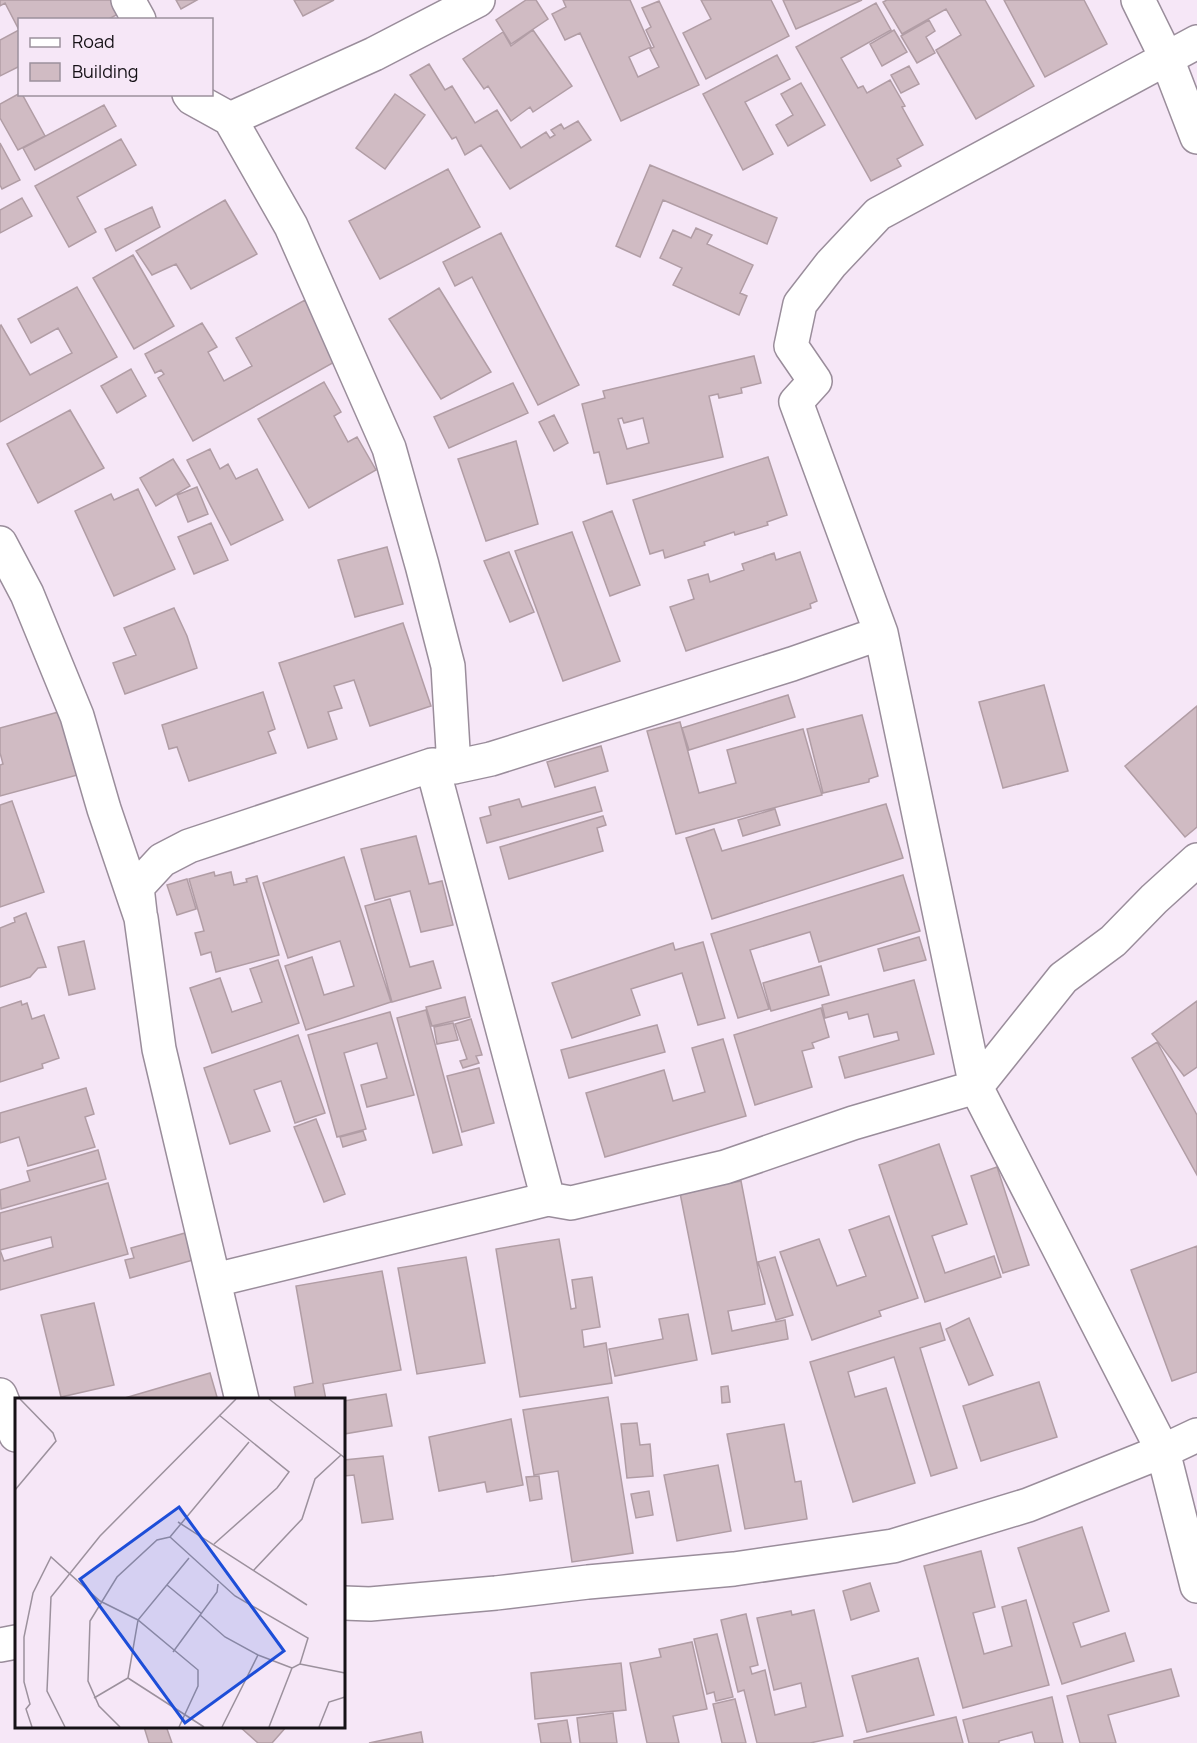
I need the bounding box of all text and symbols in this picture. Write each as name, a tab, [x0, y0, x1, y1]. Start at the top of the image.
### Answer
legend	[18, 18, 213, 96]
text: Road	[72, 29, 115, 53]
text: Building	[72, 59, 138, 83]
inset map	[15, 1398, 345, 1728]

